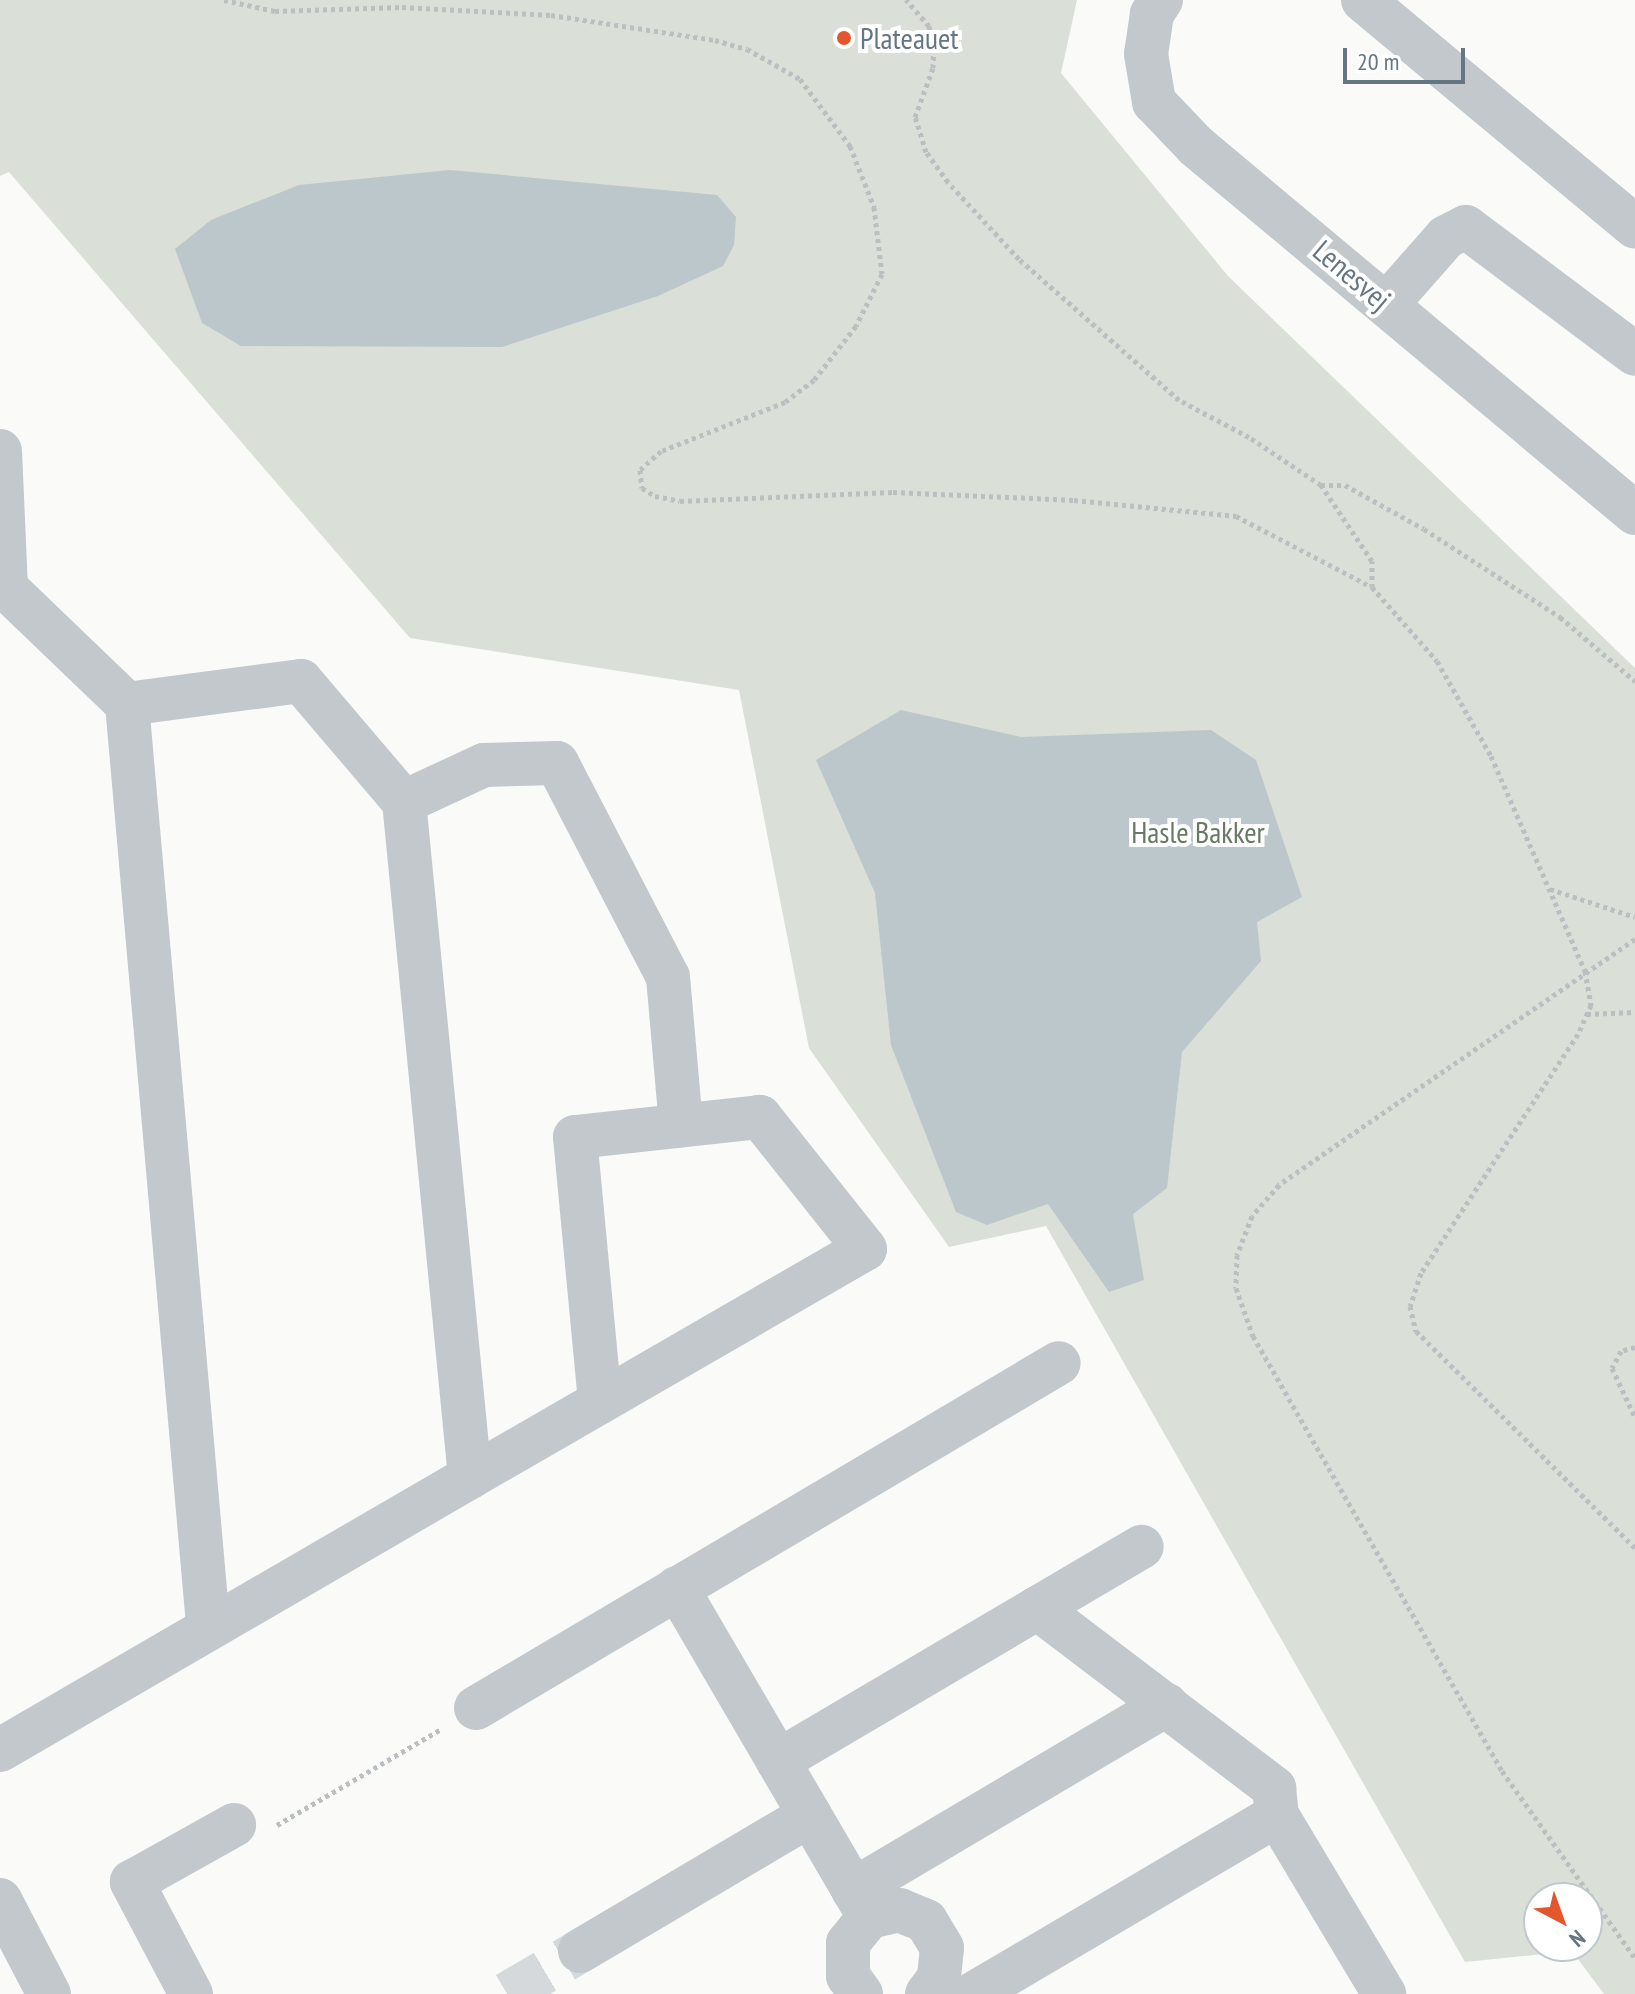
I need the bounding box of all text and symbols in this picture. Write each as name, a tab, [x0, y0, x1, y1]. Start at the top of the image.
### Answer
place label: Plateauet	[860, 20, 959, 56]
marker: Plateauet	[835, 29, 853, 47]
scale bar	[1347, 32, 1469, 82]
text: 20 m	[1357, 46, 1399, 77]
street label: Lenesvej	[1306, 232, 1398, 318]
park label: Hasle Bakker	[1131, 814, 1265, 850]
north arrow	[1523, 1882, 1603, 1962]
text: N	[1564, 1924, 1591, 1953]

